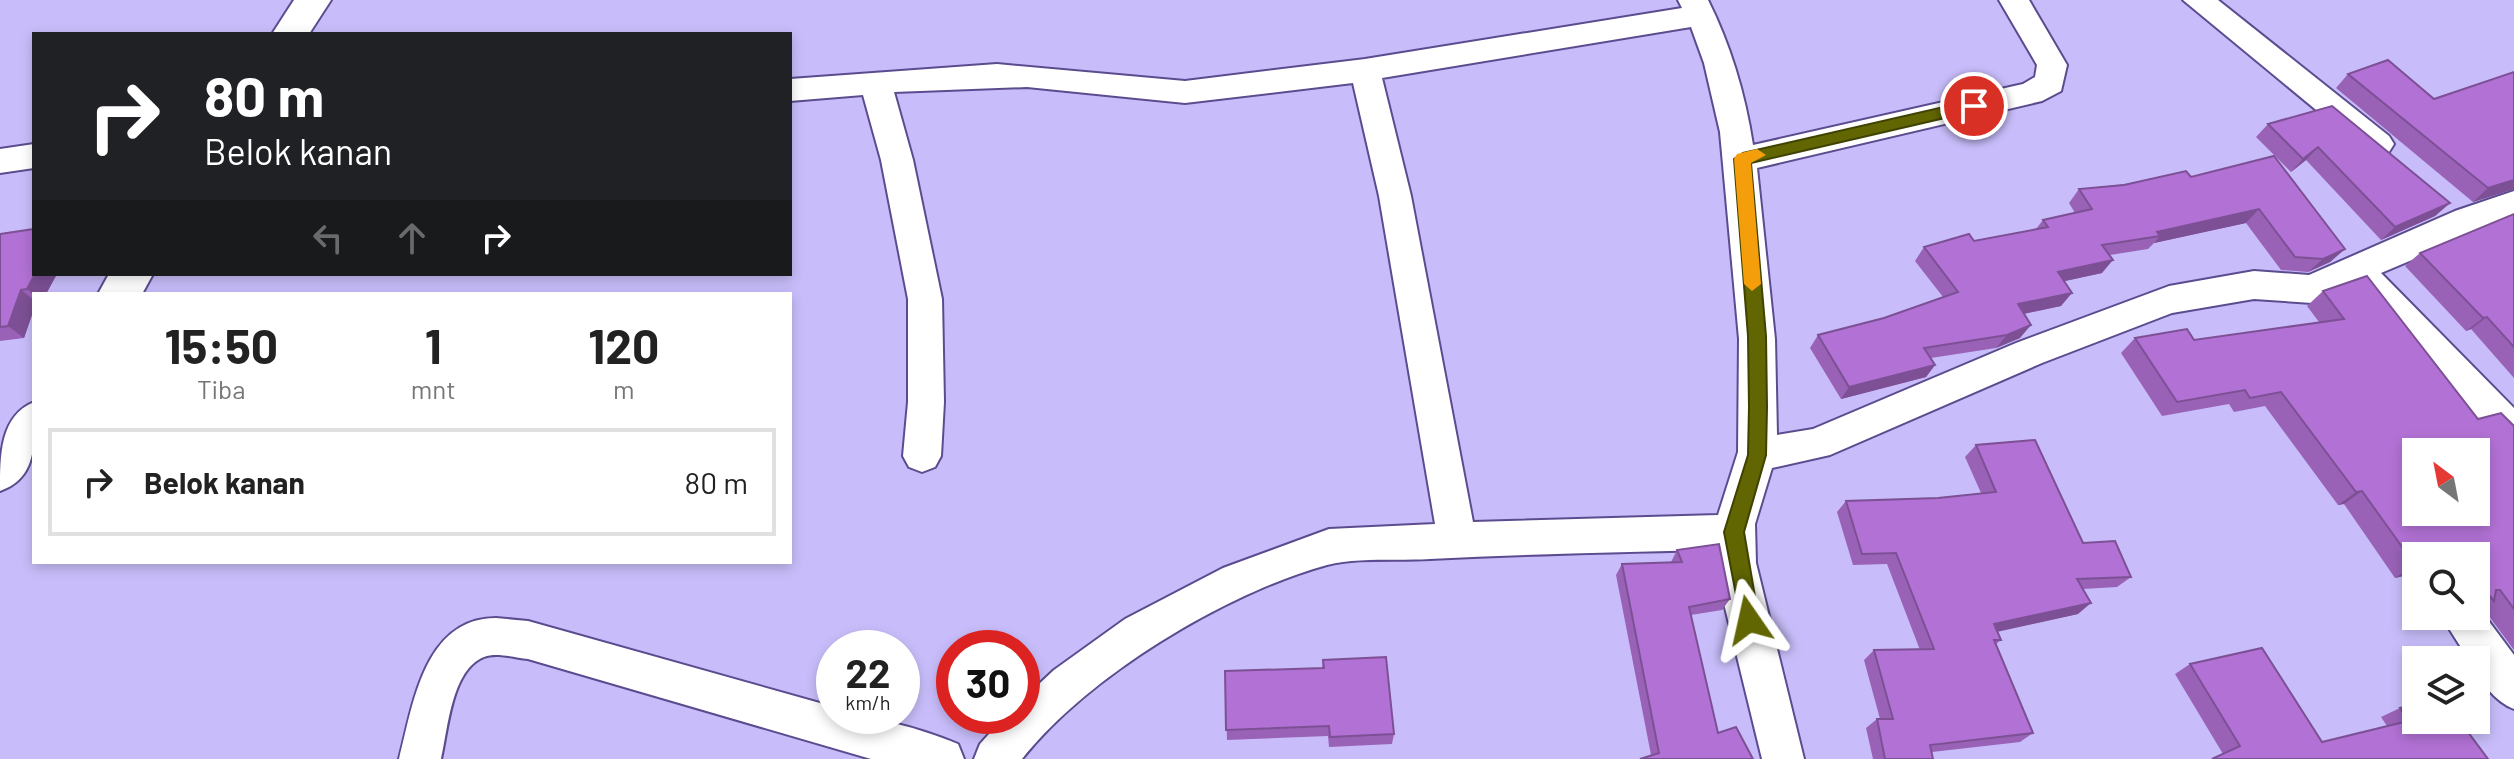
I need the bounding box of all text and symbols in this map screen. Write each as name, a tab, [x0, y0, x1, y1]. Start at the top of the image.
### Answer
text: 80 m	[204, 61, 324, 128]
icon: right	[72, 64, 176, 168]
pin	[1940, 72, 2008, 140]
icon: arrive	[1952, 84, 1996, 128]
text: Belok kanan	[204, 129, 392, 172]
icon: left	[306, 216, 350, 260]
icon: ahead	[390, 216, 434, 260]
icon: right	[474, 216, 518, 260]
text: 15:50	[165, 316, 278, 374]
text: 1	[425, 316, 442, 374]
text: 120	[588, 316, 659, 374]
text: Tiba	[197, 373, 246, 404]
text: mnt	[411, 373, 456, 404]
text: m	[613, 373, 635, 404]
north arrow	[2402, 438, 2490, 526]
map controls	[2402, 438, 2490, 734]
icon: right	[76, 460, 120, 504]
text: Belok kanan	[144, 464, 305, 500]
text: 80 m	[685, 464, 748, 500]
button: search	[2402, 542, 2490, 630]
position arrow	[1707, 578, 1791, 662]
speed limit sign: 30	[936, 630, 1040, 734]
button: layers	[2402, 646, 2490, 734]
text: 22	[846, 648, 890, 696]
text: km/h	[845, 690, 891, 714]

